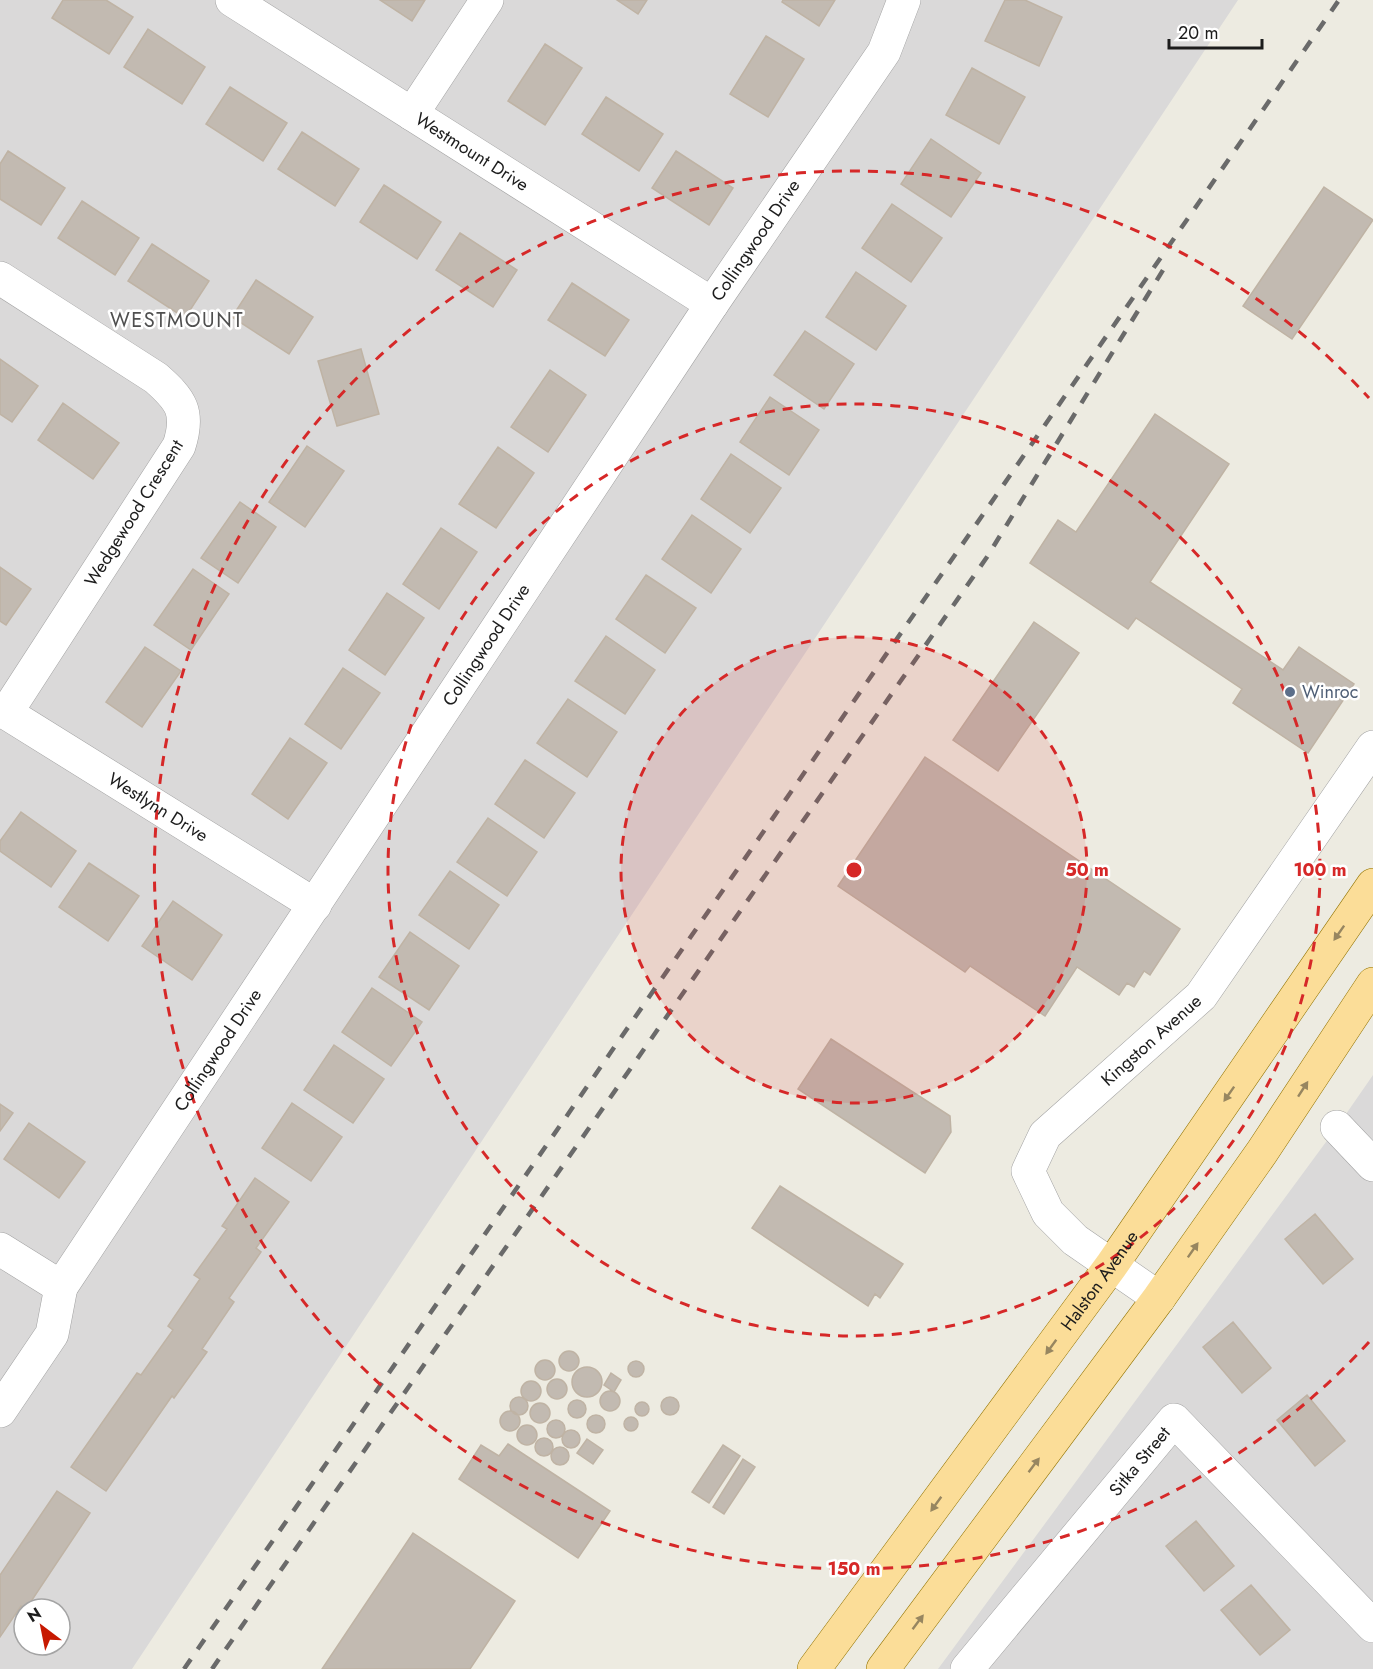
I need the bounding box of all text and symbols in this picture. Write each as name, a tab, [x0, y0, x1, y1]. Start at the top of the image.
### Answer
scale bar	[1169, 12, 1262, 50]
text: 20 m	[1178, 20, 1218, 46]
street label: Westmount Drive	[410, 106, 534, 198]
street label: Collingwood Drive	[705, 174, 806, 306]
district label: WESTMOUNT	[110, 306, 244, 335]
street label: Wedgewood Crescent	[78, 434, 190, 591]
street label: Collingwood Drive	[436, 578, 536, 711]
place label: Winroc	[1302, 679, 1358, 705]
marker: Winroc	[1283, 685, 1297, 699]
street label: Westlynn Drive	[103, 766, 213, 848]
text: 50 m	[1065, 857, 1109, 883]
text: 100 m	[1293, 857, 1347, 883]
centre of rings	[844, 860, 864, 880]
one-way arrow	[1334, 925, 1345, 941]
street label: Collingwood Drive	[168, 984, 268, 1117]
street label: Kingston Avenue	[1095, 988, 1207, 1092]
one-way arrow	[1298, 1081, 1309, 1098]
one-way arrow	[1223, 1085, 1235, 1101]
street label: Halston Avenue	[1054, 1225, 1145, 1336]
one-way arrow	[1187, 1242, 1199, 1258]
one-way arrow	[1045, 1338, 1057, 1354]
street label: Sitka Street	[1103, 1420, 1177, 1502]
one-way arrow	[1028, 1458, 1040, 1473]
one-way arrow	[930, 1495, 942, 1511]
text: 150 m	[828, 1556, 880, 1582]
north arrow	[12, 1597, 72, 1657]
text: N	[23, 1602, 46, 1628]
one-way arrow	[912, 1614, 924, 1630]

